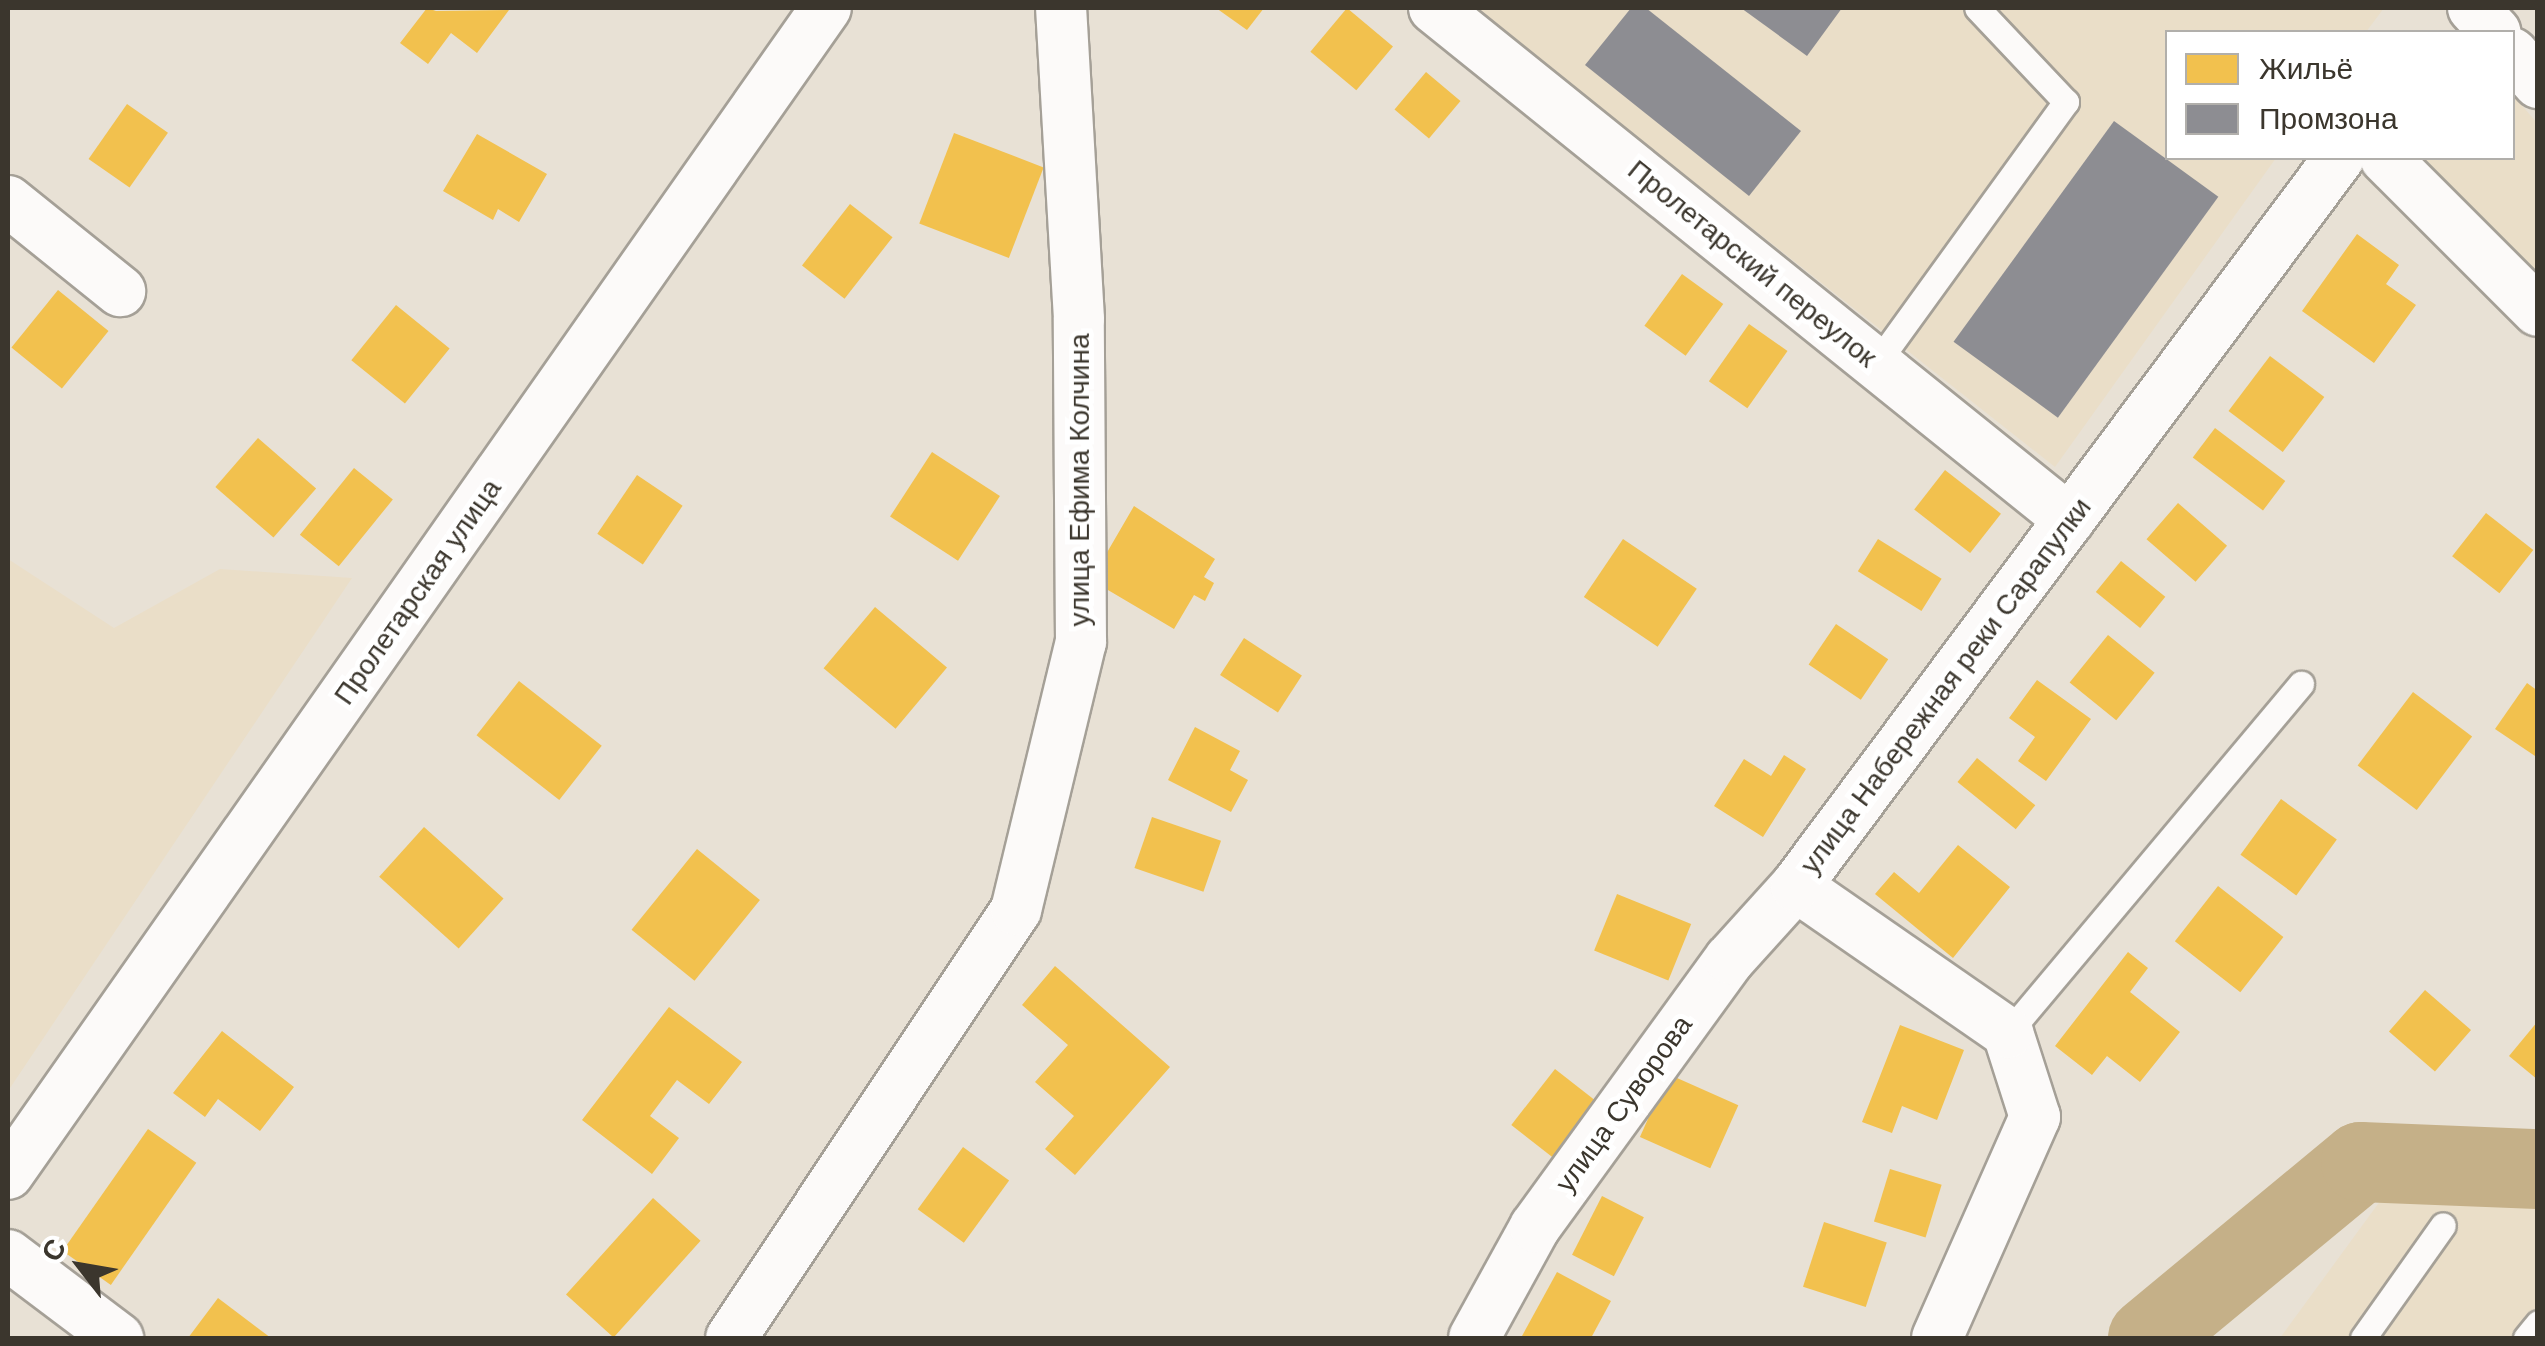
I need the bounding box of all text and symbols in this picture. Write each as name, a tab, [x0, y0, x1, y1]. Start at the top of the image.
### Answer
legend	[2165, 30, 2515, 160]
text: Жильё	[2259, 52, 2353, 85]
text: Промзона	[2259, 102, 2398, 135]
street label: Пролетарский переулок	[1621, 153, 1883, 375]
street label: улица Ефима Колчина	[1063, 334, 1097, 626]
street label: Пролетарская улица	[327, 473, 509, 711]
street label: улица Набережная реки Сарапулки	[1793, 491, 2099, 881]
street label: улица Суворова	[1549, 1009, 1699, 1199]
north arrow	[30, 1216, 130, 1316]
text: С	[35, 1234, 72, 1267]

